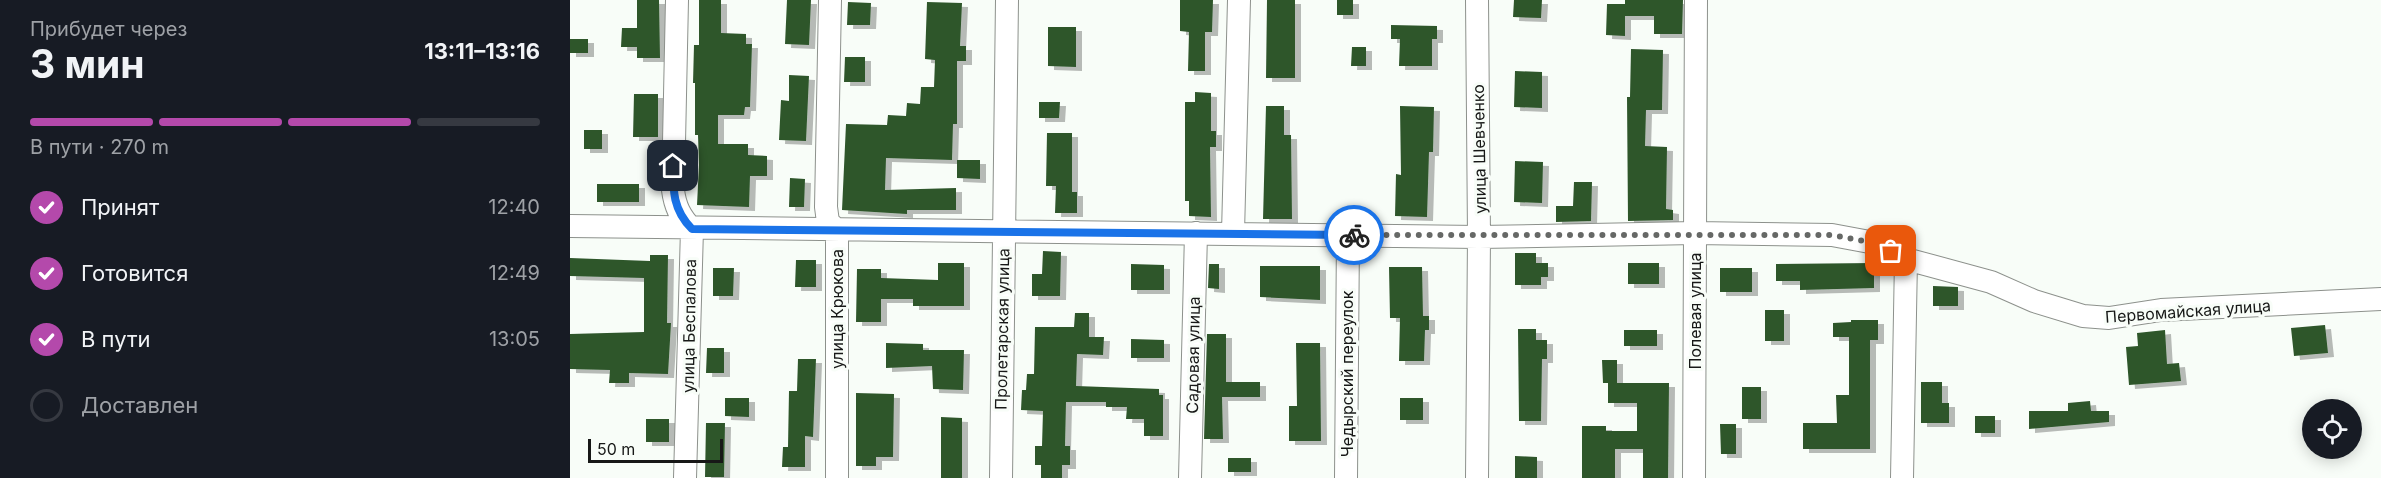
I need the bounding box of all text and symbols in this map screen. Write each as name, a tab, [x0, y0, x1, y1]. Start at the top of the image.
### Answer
text: Прибудет через	[30, 17, 187, 41]
text: 13:11–13:16	[424, 38, 540, 64]
text: 3 мин	[30, 40, 145, 87]
street label: улица Шевченко	[1468, 84, 1490, 214]
text: В пути · 270 m	[30, 135, 169, 159]
pin	[647, 140, 698, 191]
icon: home	[656, 149, 689, 182]
icon: check	[30, 191, 63, 224]
text: Принят	[81, 194, 159, 220]
text: 12:40	[488, 195, 540, 219]
courier	[1324, 205, 1384, 265]
icon: bike	[1338, 219, 1371, 252]
pin	[1865, 225, 1916, 276]
icon: bag	[1874, 234, 1907, 267]
street label: Пролетарская улица	[991, 248, 1013, 410]
street label: улица Крюкова	[827, 249, 847, 369]
street label: Полевая улица	[1685, 253, 1705, 369]
icon: check	[30, 257, 63, 290]
street label: улица Беспалова	[678, 259, 700, 393]
text: Готовится	[81, 260, 188, 286]
text: 12:49	[489, 261, 540, 285]
street label: Чедырский переулок	[1337, 290, 1357, 457]
street label: Первомайская улица	[2104, 295, 2272, 327]
street label: Садовая улица	[1182, 296, 1204, 414]
icon: check	[30, 323, 63, 356]
text: В пути	[81, 326, 150, 352]
text: 13:05	[489, 327, 540, 351]
text: Доставлен	[81, 392, 198, 418]
map controls	[2302, 399, 2362, 459]
button: locate	[2302, 399, 2362, 459]
scale bar	[588, 436, 723, 464]
text: 50 m	[597, 439, 635, 459]

